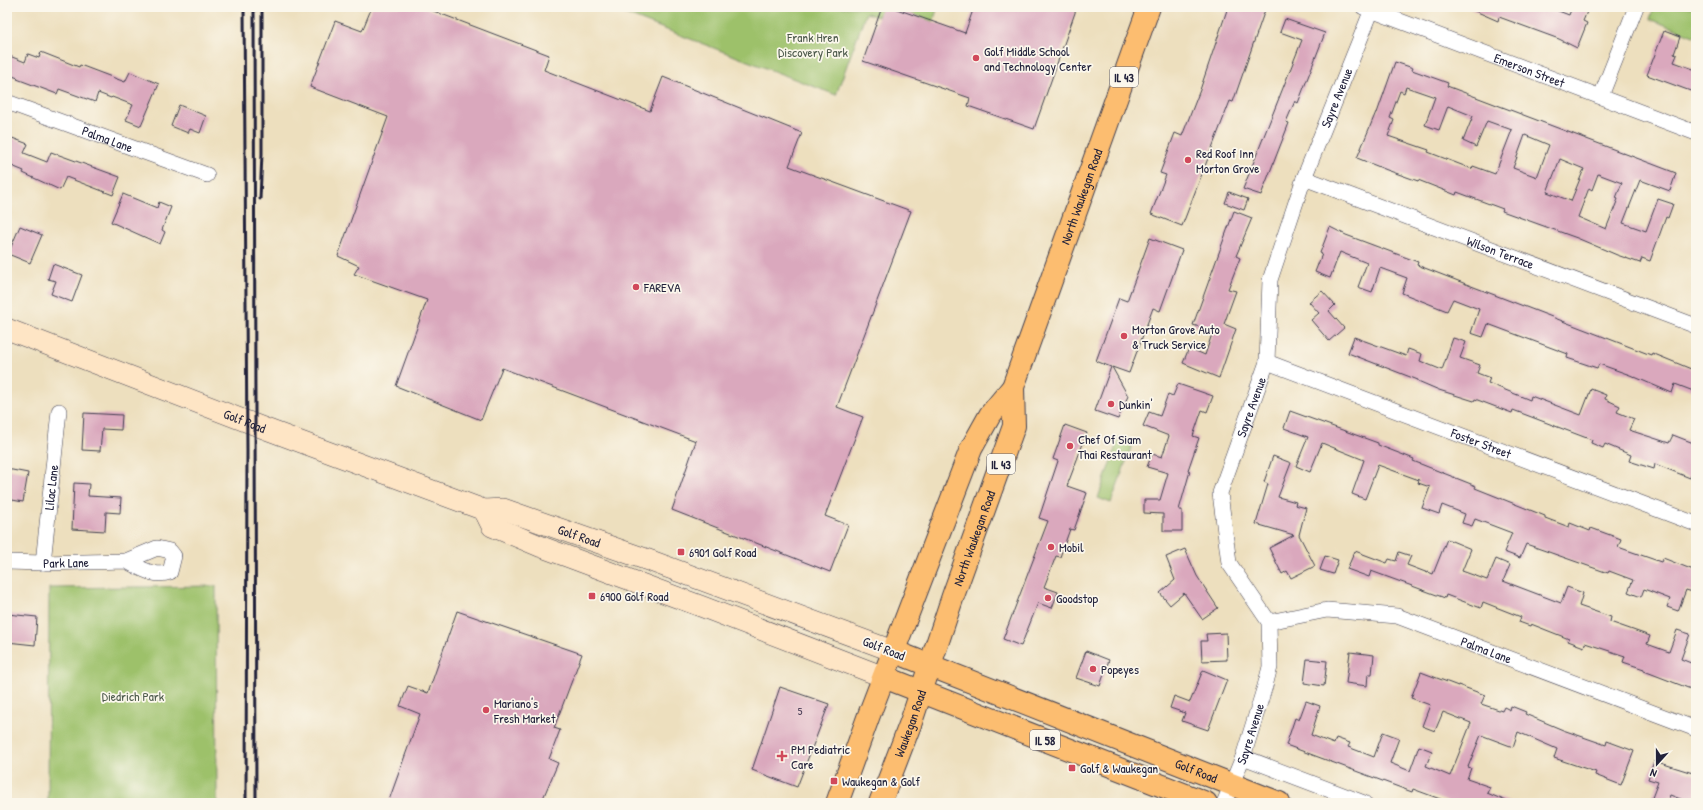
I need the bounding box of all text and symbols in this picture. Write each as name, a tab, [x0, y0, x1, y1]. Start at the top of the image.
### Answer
park label: Frank Hren Discovery Park	[778, 28, 849, 61]
place label: Golf Middle School and Technology Center	[984, 42, 1092, 75]
street label: Emerson Street	[1492, 48, 1568, 92]
marker: Golf Middle School and Technology Center	[971, 53, 981, 63]
street label: Sayre Avenue	[1316, 65, 1357, 130]
road number: IL 43	[1110, 67, 1138, 87]
street label: Palma Lane	[80, 121, 135, 156]
place label: Red Roof Inn Morton Grove	[1196, 144, 1259, 177]
street label: North Waukegan Road	[1056, 146, 1107, 247]
marker: Red Roof Inn Morton Grove	[1183, 155, 1193, 165]
street label: Wilson Terrace	[1464, 231, 1536, 273]
place label: FAREVA	[643, 278, 681, 296]
marker: FAREVA	[631, 282, 641, 292]
place label: Morton Grove Auto & Truck Service	[1132, 320, 1220, 353]
marker: Morton Grove Auto & Truck Service	[1119, 331, 1129, 341]
street label: Sayre Avenue	[1232, 374, 1270, 440]
place label: Dunkin'	[1119, 395, 1153, 413]
marker: Dunkin'	[1106, 399, 1116, 409]
street label: Golf Road	[221, 405, 269, 437]
street label: Foster Street	[1448, 423, 1514, 463]
place label: Chef Of Siam Thai Restaurant	[1078, 430, 1152, 463]
marker: Chef Of Siam Thai Restaurant	[1065, 441, 1075, 451]
road number: IL 43	[987, 454, 1015, 474]
street label: Lilac Lane	[40, 464, 62, 511]
street label: North Waukegan Road	[948, 488, 999, 588]
street label: Golf Road	[555, 520, 603, 552]
place label: Mobil	[1059, 538, 1084, 556]
marker: Mobil	[1046, 542, 1056, 552]
place label: 6901 Golf Road	[689, 543, 756, 561]
marker: 6901 Golf Road	[676, 547, 686, 557]
street label: Park Lane	[43, 553, 89, 572]
place label: 6900 Golf Road	[600, 587, 669, 605]
place label: Goodstop	[1056, 589, 1099, 607]
marker: 6900 Golf Road	[587, 591, 597, 601]
marker: Goodstop	[1043, 593, 1053, 603]
street label: Golf Road	[860, 632, 908, 664]
street label: Palma Lane	[1458, 632, 1514, 668]
place label: Popeyes	[1101, 660, 1139, 678]
marker: Popeyes	[1088, 664, 1098, 674]
park label: Diedrich Park	[102, 687, 165, 705]
street label: Waukegan Road	[889, 688, 930, 760]
place label: Mariano's Fresh Market	[493, 694, 556, 727]
street label: Sayre Avenue	[1232, 701, 1268, 767]
house number: 5	[798, 704, 803, 718]
marker: Mariano's Fresh Market	[481, 705, 491, 715]
road number: IL 58	[1030, 730, 1060, 750]
place label: PM Pediatric Care	[791, 740, 850, 773]
north arrow	[1637, 744, 1677, 784]
marker: PM Pediatric Care	[776, 750, 788, 762]
street label: Golf Road	[1173, 754, 1220, 787]
place label: Golf & Waukegan	[1080, 759, 1158, 777]
marker: Golf & Waukegan	[1067, 763, 1077, 773]
text: N	[1648, 766, 1659, 781]
place label: Waukegan & Golf	[842, 772, 920, 790]
marker: Waukegan & Golf	[829, 776, 839, 786]

